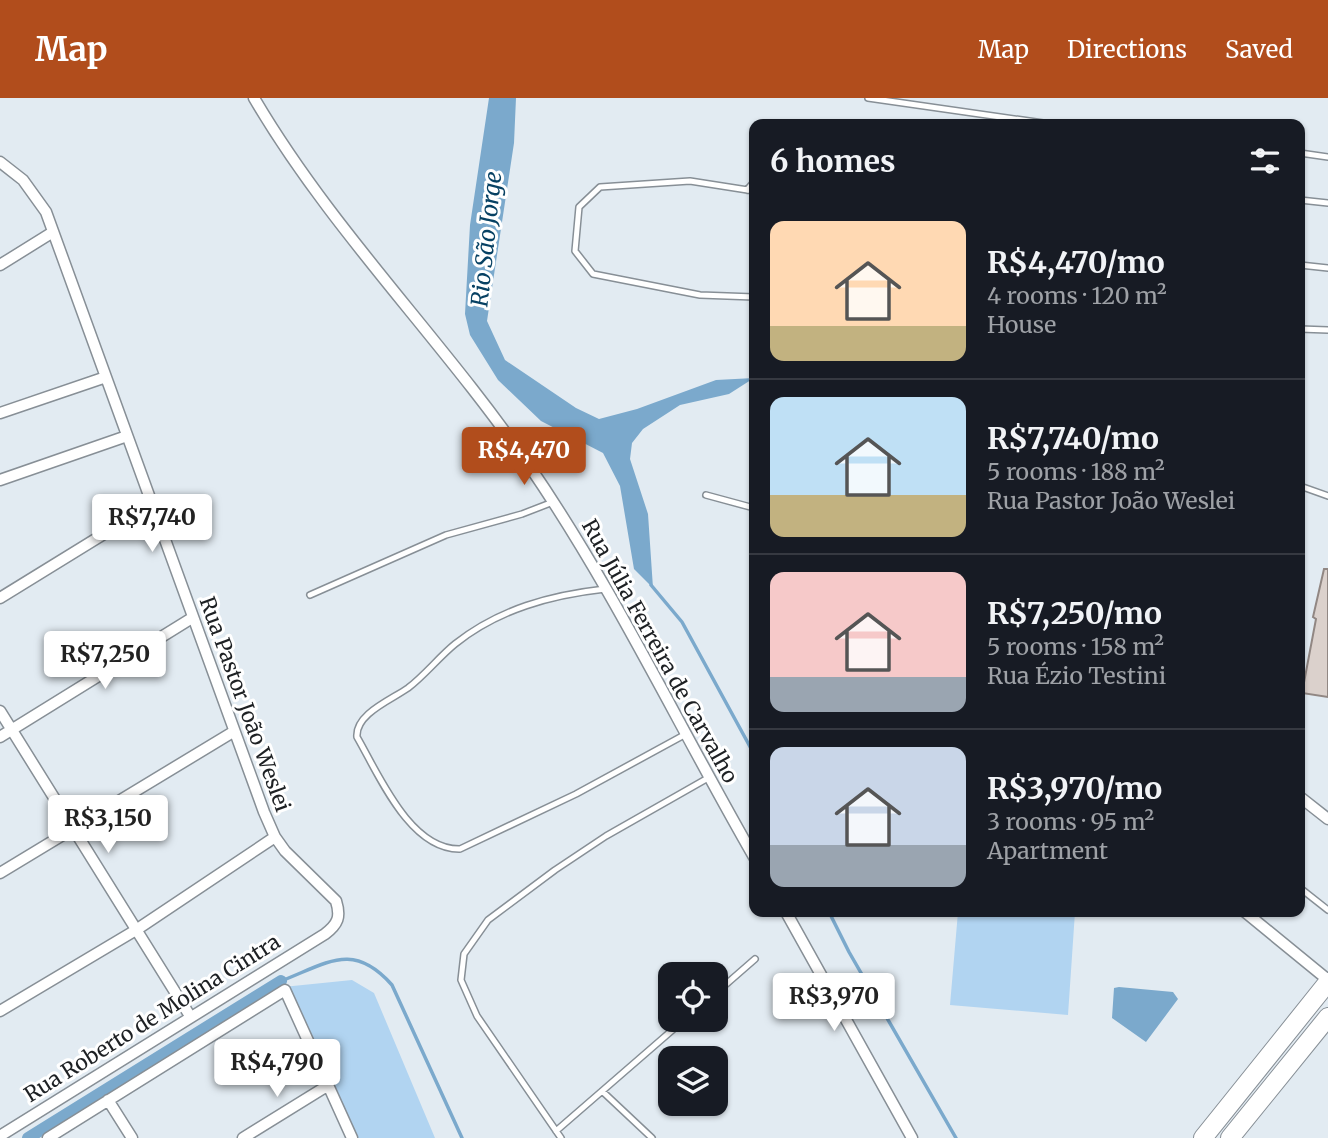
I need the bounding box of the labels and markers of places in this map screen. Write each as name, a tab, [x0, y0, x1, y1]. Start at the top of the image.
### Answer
pin: R$4,470	[459, 428, 589, 487]
pin: R$7,740	[87, 494, 217, 554]
pin: R$7,250	[40, 632, 170, 691]
pin: R$3,150	[43, 796, 173, 855]
pin: R$3,970	[769, 974, 899, 1033]
pin: R$4,790	[212, 1040, 342, 1099]

